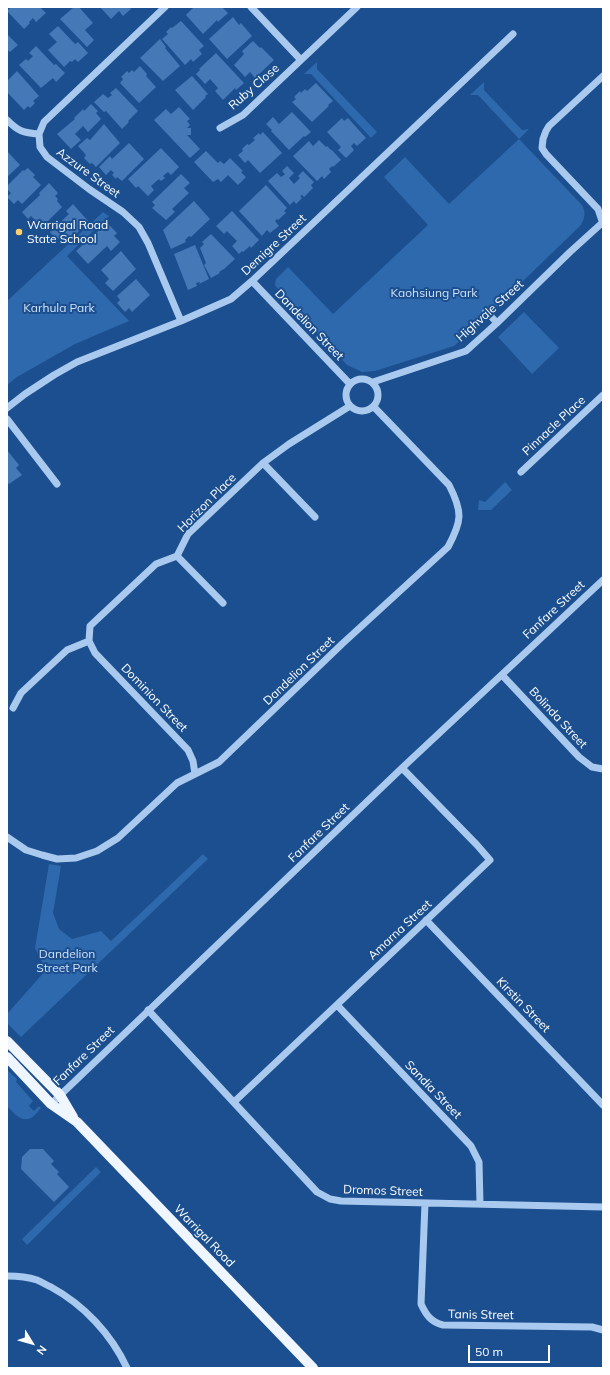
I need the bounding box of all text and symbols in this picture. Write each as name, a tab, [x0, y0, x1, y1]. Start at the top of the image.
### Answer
street label: Ruby Close	[226, 61, 282, 113]
street label: Azzure Street	[53, 145, 123, 201]
street label: Demigre Street	[239, 211, 309, 279]
place label: Warrigal Road State School	[27, 218, 108, 246]
marker: Warrigal Road State School	[14, 227, 24, 237]
street label: Highvale Street	[453, 277, 527, 345]
park label: Kaohsiung Park	[390, 286, 478, 300]
street label: Dandelion Street	[272, 287, 346, 363]
park label: Karhula Park	[23, 301, 95, 315]
street label: Pinnacle Place	[520, 393, 588, 459]
street label: Horizon Place	[175, 471, 239, 535]
street label: Fanfare Street	[520, 578, 588, 642]
street label: Dandelion Street	[261, 634, 337, 708]
street label: Dominion Street	[118, 661, 190, 735]
street label: Bolinda Street	[526, 684, 590, 752]
street label: Fanfare Street	[286, 800, 352, 866]
street label: Amarna Street	[365, 897, 435, 963]
park label: Dandelion Street Park	[36, 947, 98, 975]
street label: Kirstin Street	[493, 974, 553, 1036]
street label: Fanfare Street	[51, 1023, 117, 1089]
street label: Sandia Street	[402, 1058, 464, 1122]
street label: Dromos Street	[343, 1182, 423, 1200]
street label: Warrigal Road	[171, 1202, 237, 1270]
street label: Tanis Street	[448, 1307, 514, 1323]
north arrow	[12, 1323, 52, 1363]
scale bar	[470, 1337, 552, 1363]
text: N	[33, 1343, 50, 1358]
text: 50 m	[475, 1344, 503, 1359]

